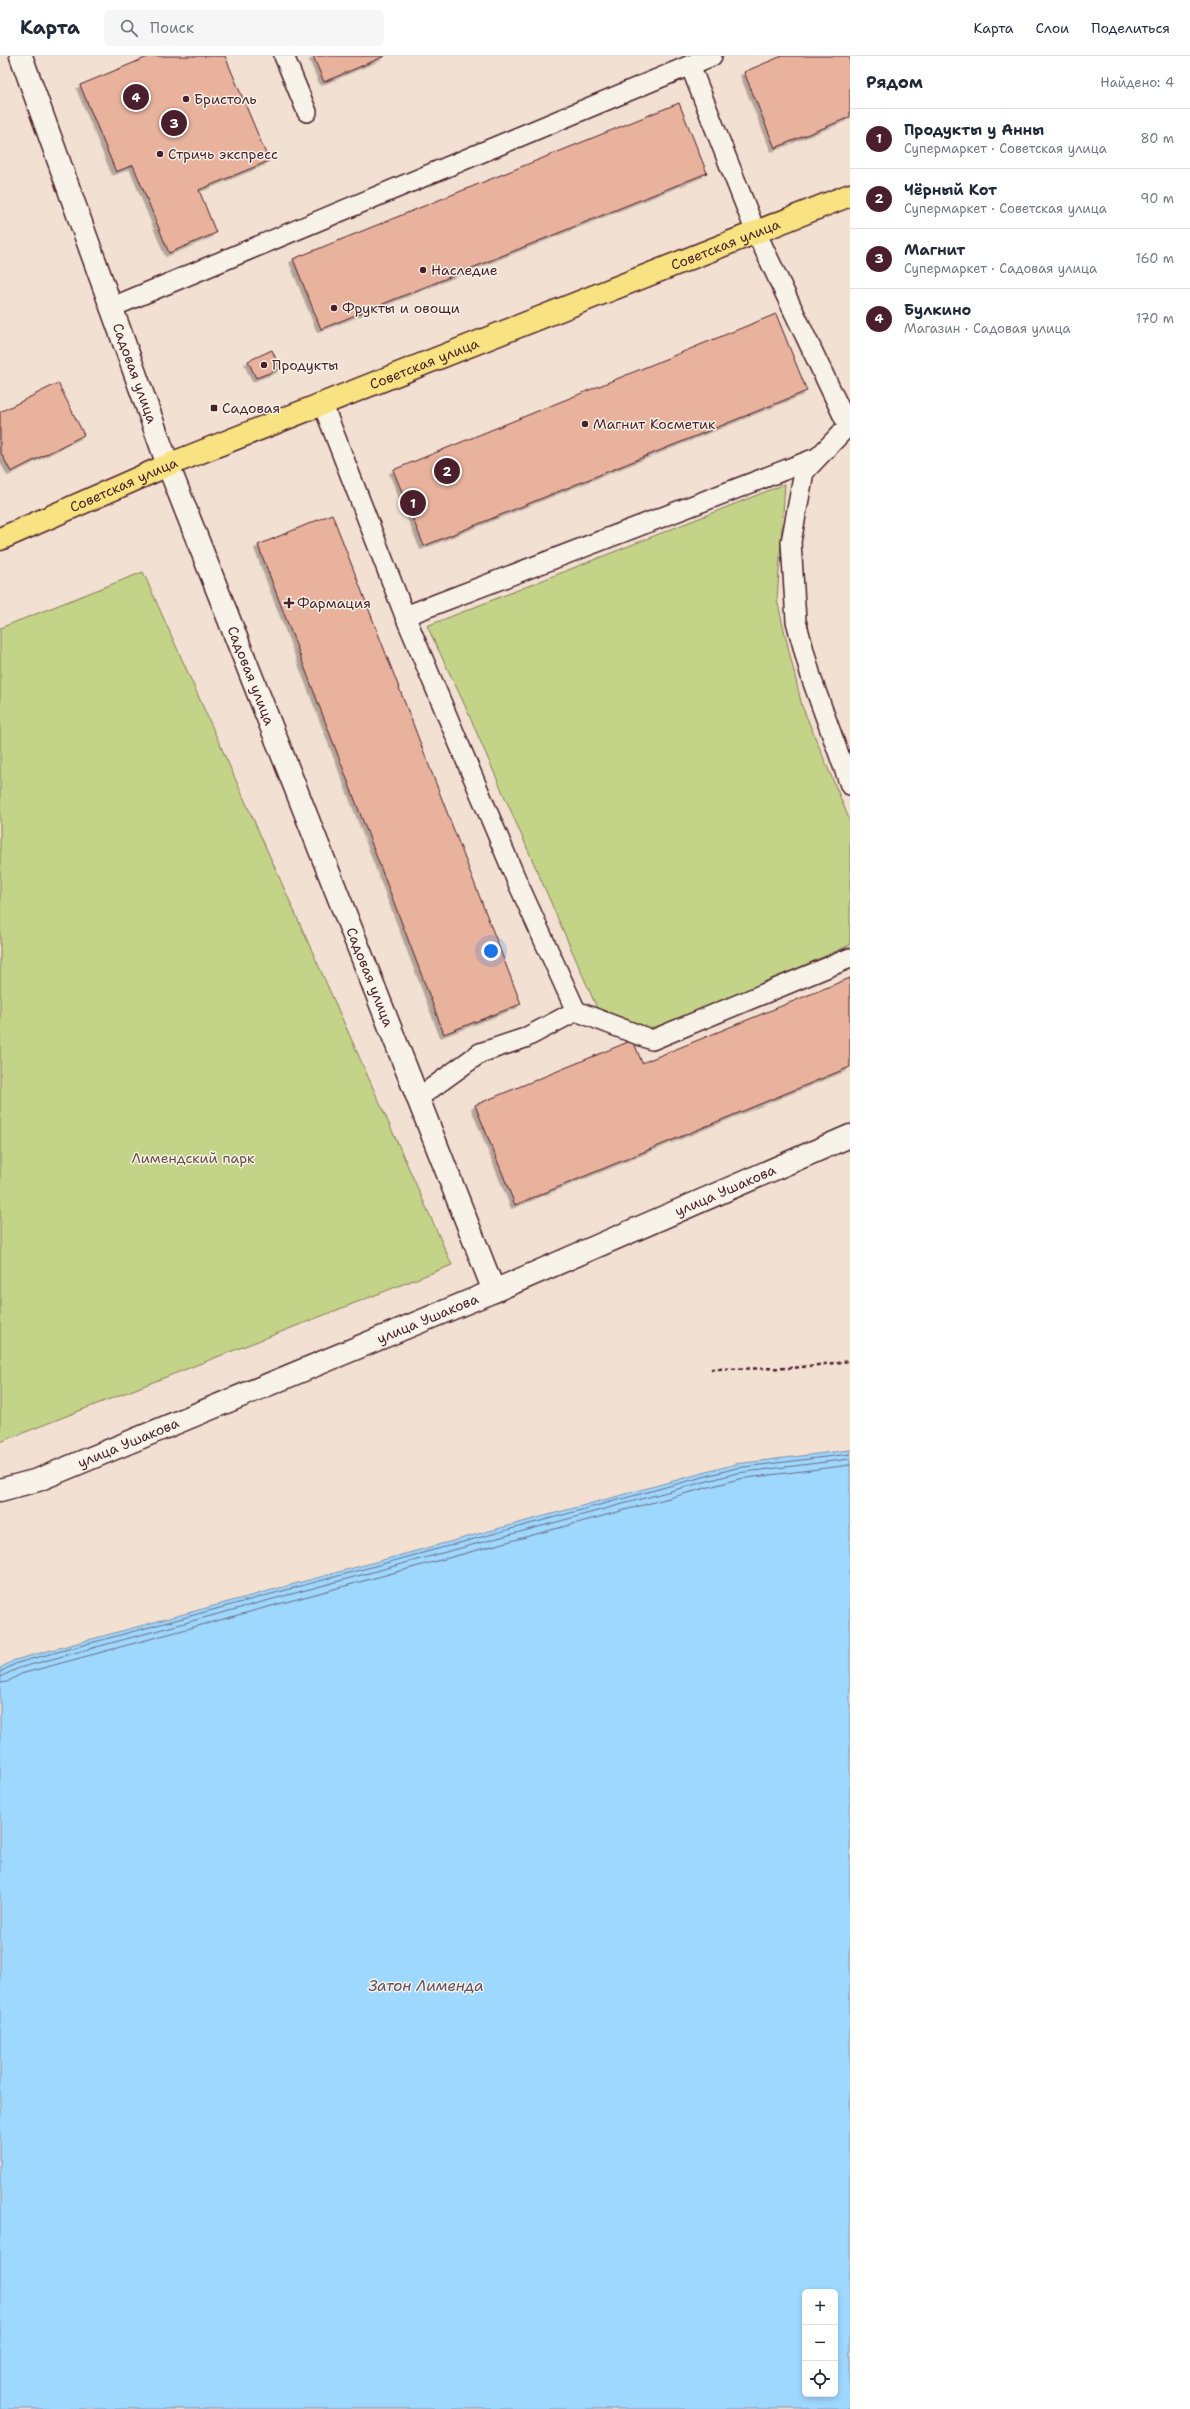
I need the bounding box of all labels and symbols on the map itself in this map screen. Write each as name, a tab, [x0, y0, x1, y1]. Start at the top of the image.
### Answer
pin: 4	[123, 82, 149, 112]
place label: Бристоль	[194, 90, 257, 108]
marker: Бристоль	[181, 94, 191, 104]
pin: 3	[161, 108, 187, 138]
place label: Стричь экспресс	[168, 145, 278, 163]
marker: Стричь экспресс	[155, 149, 165, 159]
street label: Советская улица	[668, 215, 783, 274]
place label: Наследие	[431, 261, 498, 279]
marker: Наследие	[418, 265, 428, 275]
place label: Фрукты и овощи	[342, 299, 460, 317]
marker: Фрукты и овощи	[329, 303, 339, 313]
street label: Садовая улица	[109, 321, 161, 426]
street label: Советская улица	[367, 334, 482, 393]
place label: Продукты	[272, 356, 339, 374]
marker: Продукты	[259, 360, 269, 370]
place label: Садовая	[222, 399, 280, 417]
marker: Садовая	[209, 403, 219, 413]
place label: Магнит Косметик	[593, 415, 716, 433]
marker: Магнит Косметик	[580, 419, 590, 429]
street label: Советская улица	[67, 453, 180, 516]
pin: 2	[434, 456, 460, 486]
pin: 1	[400, 488, 426, 518]
place label: Фармация	[297, 594, 371, 612]
marker: Фармация	[284, 598, 294, 608]
street label: Садовая улица	[223, 623, 279, 728]
street label: Садовая улица	[342, 925, 398, 1030]
your location	[481, 941, 501, 961]
park label: Лимендский парк	[132, 1149, 255, 1167]
street label: улица Ушакова	[672, 1160, 779, 1220]
street label: улица Ушакова	[374, 1289, 481, 1348]
street label: улица Ушакова	[75, 1413, 182, 1472]
water label: Затон Лименда	[368, 1976, 484, 1996]

